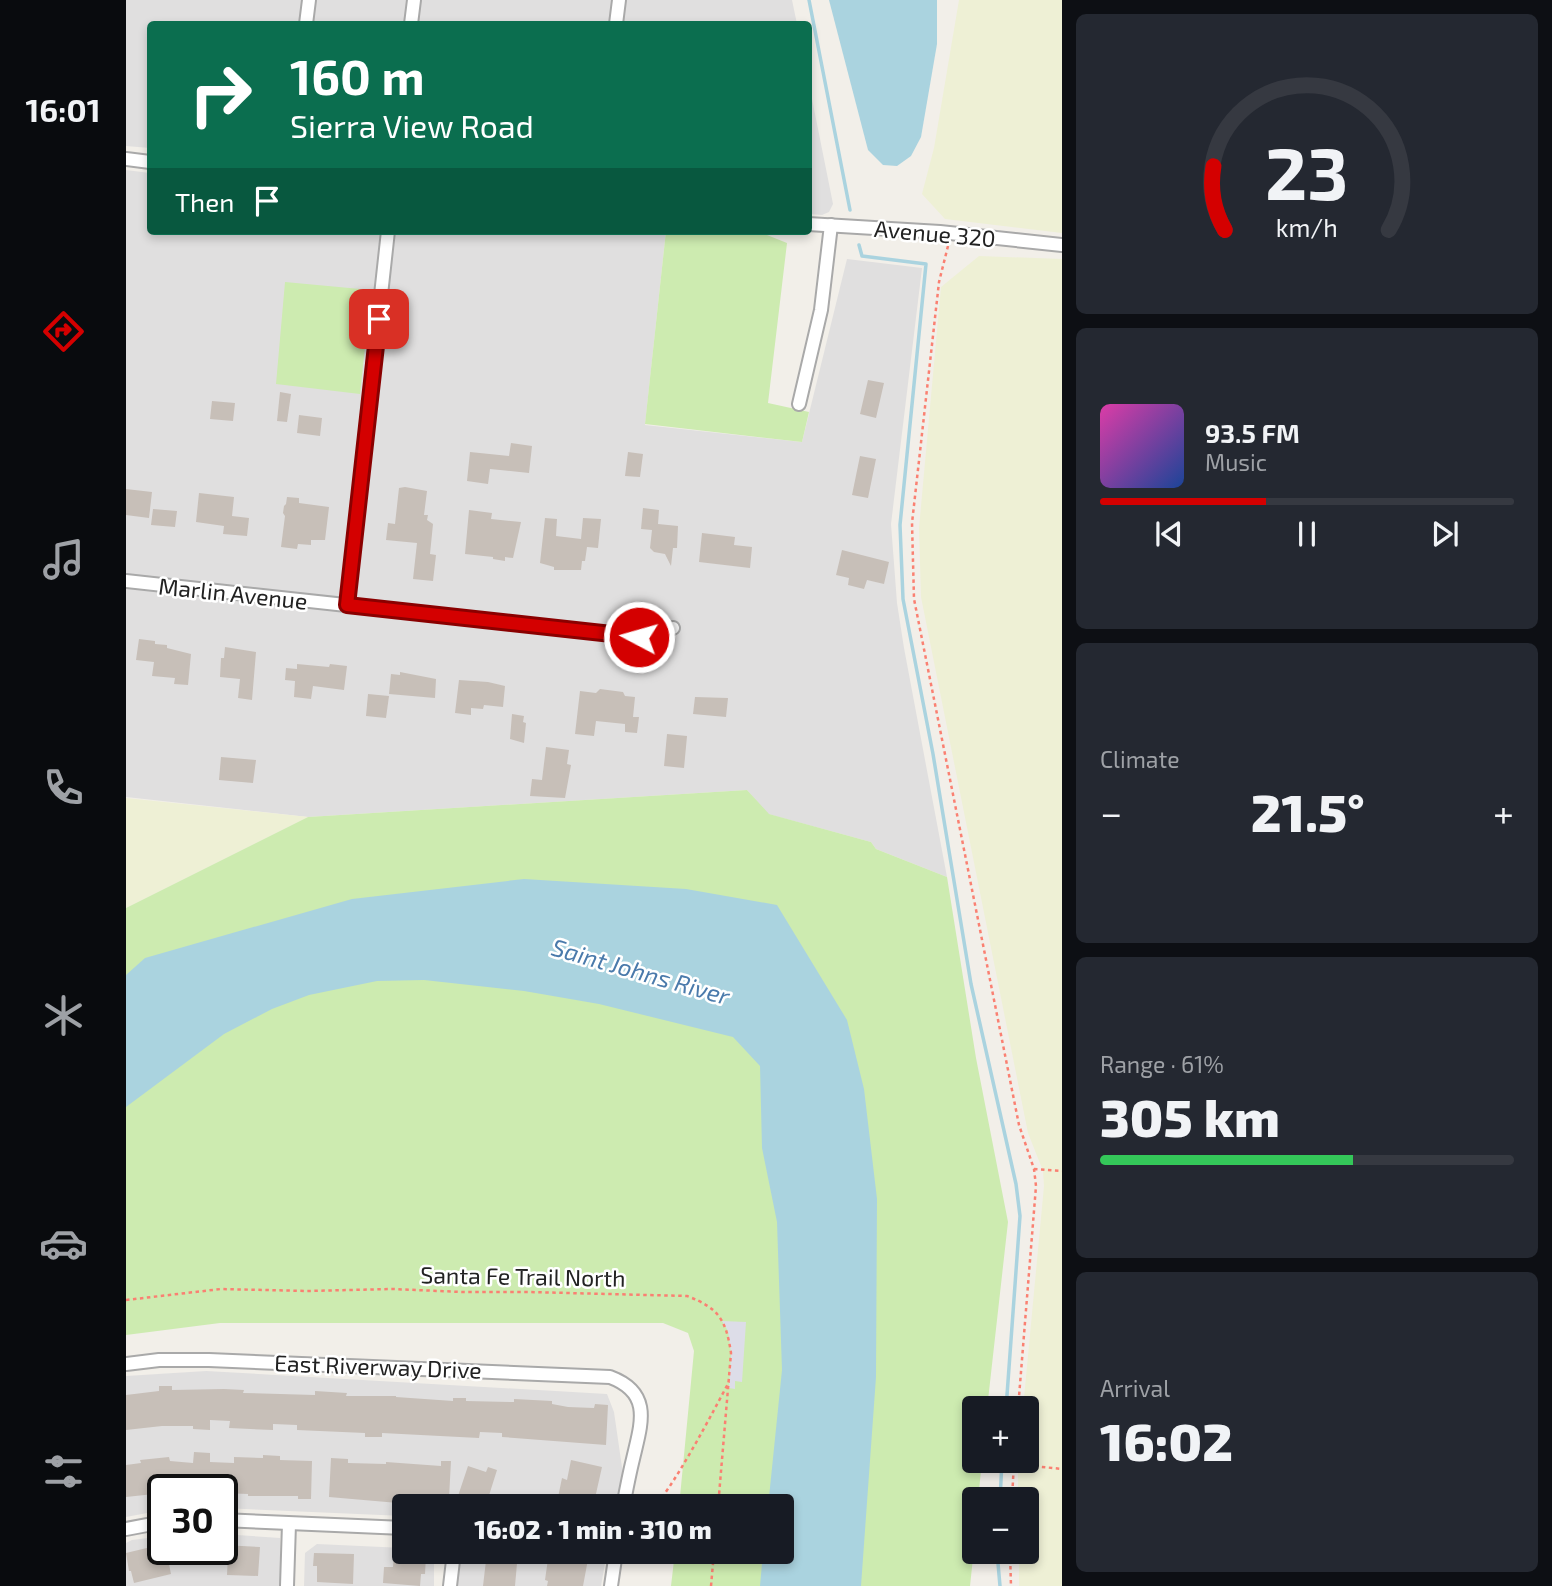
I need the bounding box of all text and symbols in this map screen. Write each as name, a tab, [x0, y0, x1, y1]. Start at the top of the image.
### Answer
text: 160 m	[290, 46, 425, 105]
icon: right	[175, 49, 266, 140]
text: 16:01	[26, 90, 100, 128]
text: Sierra View Road	[290, 106, 534, 144]
text: 23	[1265, 128, 1349, 216]
icon: arrive	[248, 182, 286, 220]
text: Then	[175, 186, 234, 217]
text: km/h	[1276, 212, 1338, 242]
street label: Avenue 320	[873, 214, 997, 252]
pin	[349, 289, 409, 349]
icon: arrive	[360, 300, 398, 338]
icon: directions	[39, 307, 88, 356]
text: 93.5 FM	[1205, 417, 1300, 448]
text: Music	[1205, 448, 1267, 476]
icon: previous	[1150, 515, 1188, 553]
icon: pause	[1288, 515, 1326, 553]
icon: next	[1426, 515, 1464, 553]
icon: music	[39, 535, 88, 584]
street label: Marlin Avenue	[157, 571, 309, 615]
position arrow	[602, 600, 676, 674]
text: Climate	[1100, 745, 1180, 773]
icon: phone	[39, 763, 88, 812]
text: 21.5°	[1251, 780, 1365, 842]
text: −	[1100, 789, 1122, 835]
text: +	[1493, 789, 1514, 835]
water label: Saint Johns River	[549, 932, 734, 1010]
icon: climate	[39, 991, 88, 1040]
text: Range · 61%	[1100, 1050, 1224, 1078]
text: 305 km	[1100, 1085, 1280, 1147]
icon: car	[39, 1219, 88, 1268]
street label: Santa Fe Trail North	[420, 1260, 626, 1292]
street label: East Riverway Drive	[274, 1348, 482, 1384]
text: Arrival	[1100, 1374, 1170, 1402]
map controls	[962, 1396, 1039, 1564]
button: +	[962, 1396, 1039, 1473]
text: 16:02	[1100, 1409, 1233, 1471]
icon: filters	[39, 1447, 88, 1496]
speed limit sign: 30	[147, 1474, 238, 1565]
button: −	[962, 1487, 1039, 1564]
text: 16:02 · 1 min · 310 m	[474, 1513, 712, 1544]

